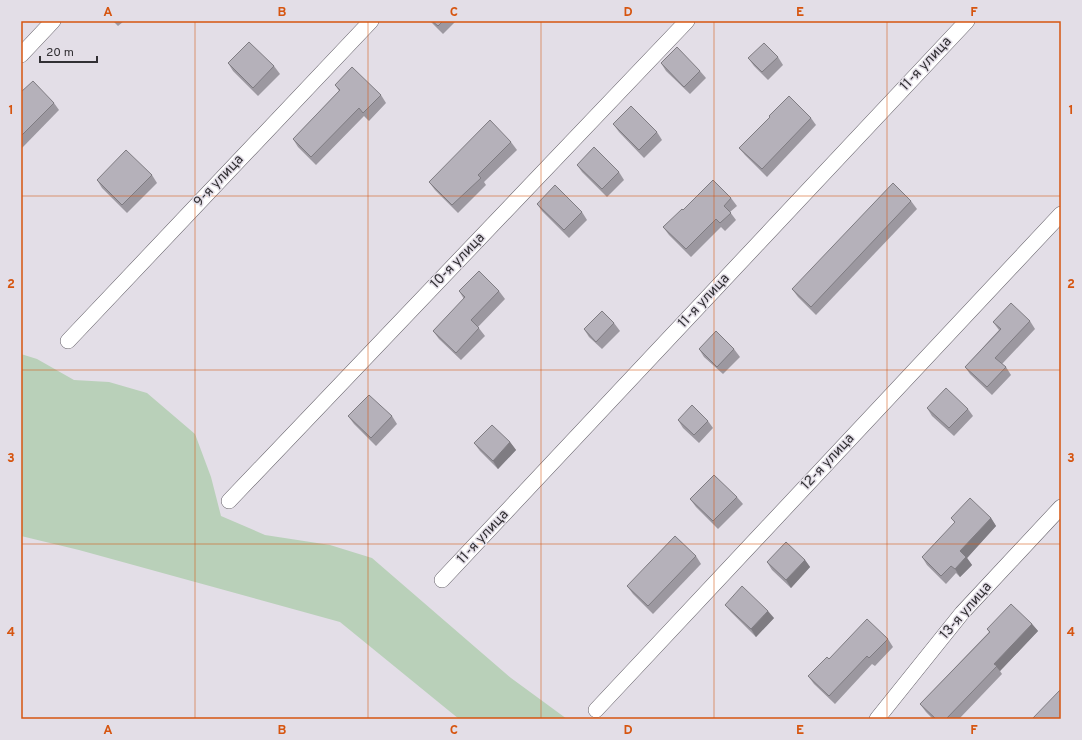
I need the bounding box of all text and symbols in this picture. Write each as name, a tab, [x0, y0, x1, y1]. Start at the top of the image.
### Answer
text: A	[103, 5, 113, 21]
text: B	[278, 5, 287, 21]
text: C	[450, 5, 458, 21]
text: D	[623, 5, 633, 21]
text: E	[796, 5, 804, 21]
text: F	[970, 5, 978, 21]
street label: 11-я улица	[897, 33, 955, 95]
scale bar	[40, 38, 97, 64]
text: 20 m	[46, 45, 74, 61]
text: 1	[8, 103, 14, 119]
text: 1	[1068, 103, 1074, 119]
street label: 9-я улица	[191, 151, 247, 211]
street label: 10-я улица	[427, 230, 489, 292]
street label: 11-я улица	[675, 270, 733, 332]
text: 2	[7, 277, 15, 293]
text: 2	[1067, 277, 1075, 293]
street label: 12-я улица	[798, 430, 858, 494]
text: 3	[7, 451, 15, 467]
text: 3	[1067, 451, 1075, 467]
street label: 11-я улица	[454, 506, 512, 568]
street label: 13-я улица	[936, 579, 996, 643]
text: 4	[7, 625, 15, 641]
text: 4	[1067, 625, 1075, 641]
text: A	[103, 723, 113, 739]
text: B	[278, 723, 287, 739]
text: C	[450, 723, 458, 739]
text: D	[623, 723, 633, 739]
text: E	[796, 723, 804, 739]
text: F	[970, 723, 978, 739]

